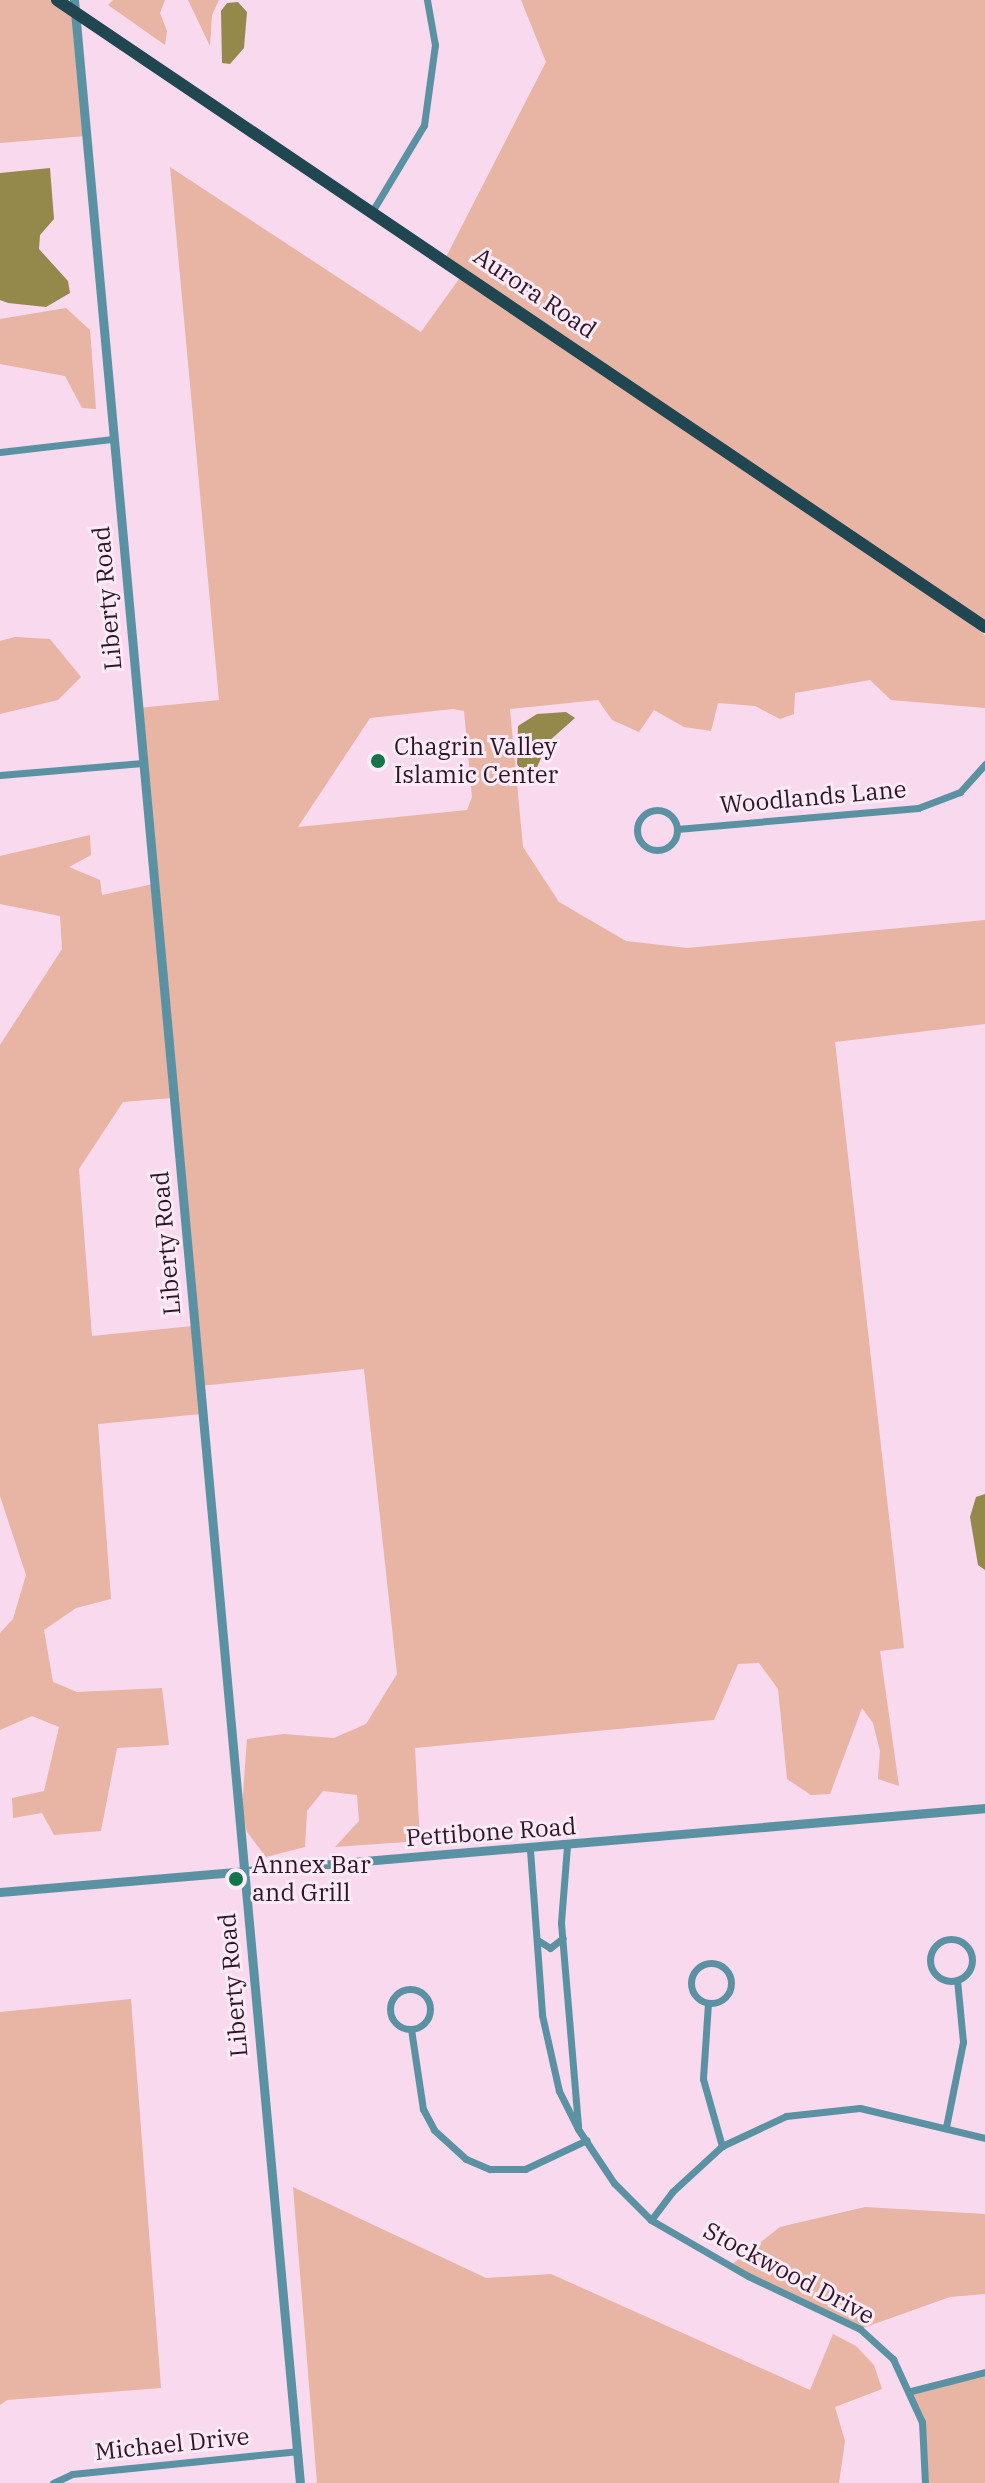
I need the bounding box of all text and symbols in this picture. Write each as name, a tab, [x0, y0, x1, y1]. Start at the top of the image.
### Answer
street label: Aurora Road	[468, 241, 602, 345]
street label: Liberty Road	[86, 525, 128, 671]
place label: Chagrin Valley Islamic Center	[394, 733, 558, 789]
marker: Chagrin Valley Islamic Center	[369, 752, 387, 770]
street label: Woodlands Lane	[718, 774, 908, 820]
street label: Liberty Road	[145, 1170, 187, 1316]
street label: Pettibone Road	[405, 1812, 577, 1852]
place label: Annex Bar and Grill	[252, 1851, 371, 1907]
marker: Annex Bar and Grill	[227, 1870, 245, 1888]
street label: Liberty Road	[212, 1912, 254, 2058]
street label: Stockwood Drive	[699, 2216, 879, 2330]
street label: Michael Drive	[93, 2422, 251, 2466]

